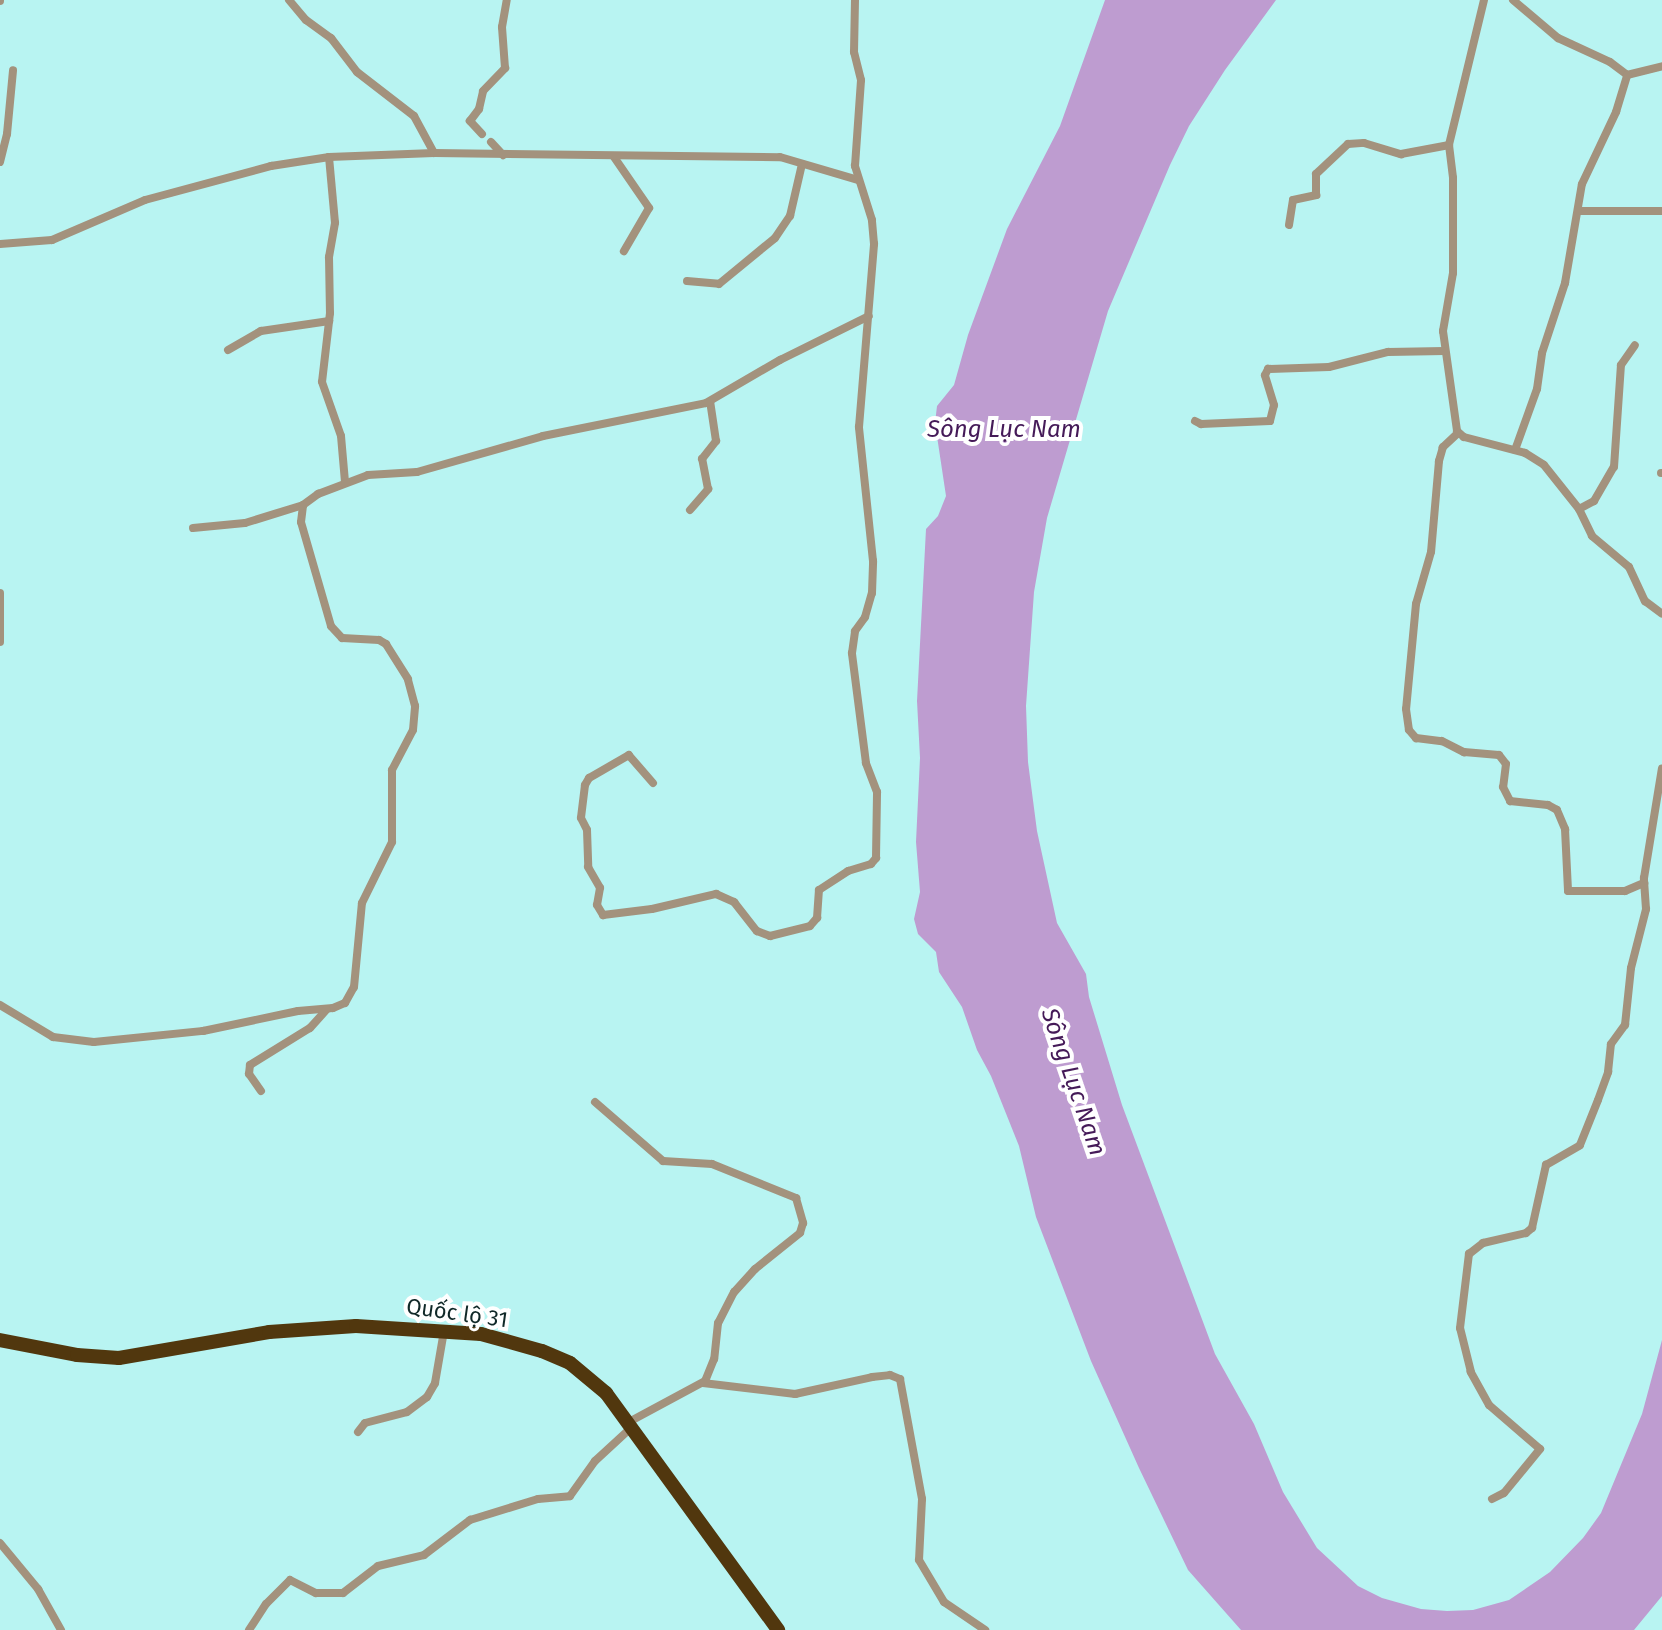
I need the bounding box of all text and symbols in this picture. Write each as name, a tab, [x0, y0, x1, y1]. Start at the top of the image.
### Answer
water label: Sông Lục Nam	[927, 416, 1081, 444]
water label: Sông Lục Nam	[1034, 1005, 1112, 1159]
street label: Quốc lộ 31	[405, 1293, 509, 1333]

